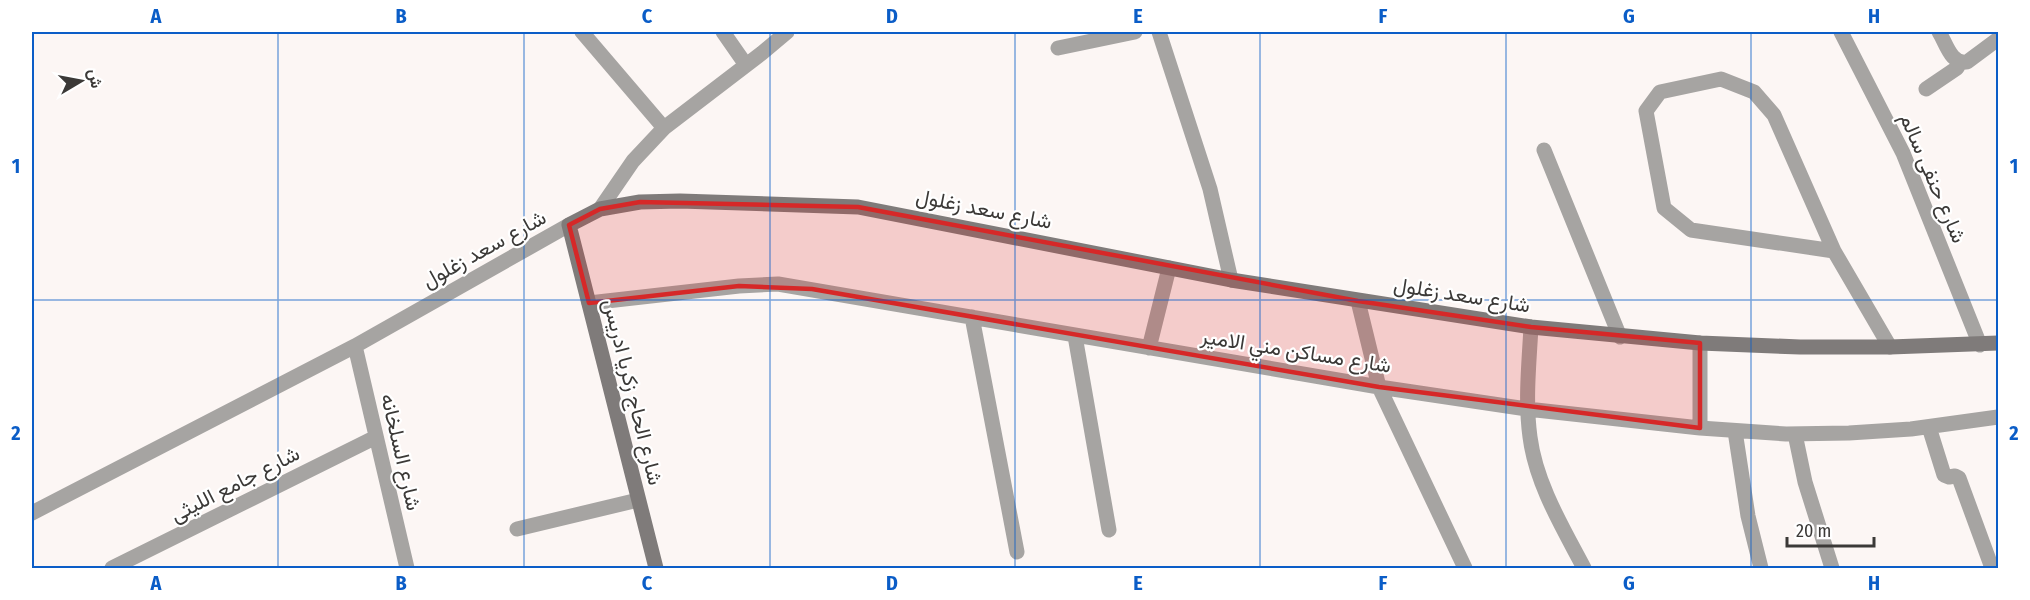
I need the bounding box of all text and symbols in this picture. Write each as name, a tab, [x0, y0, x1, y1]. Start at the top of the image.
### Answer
text: A	[150, 4, 163, 28]
text: B	[395, 4, 407, 28]
text: C	[642, 4, 653, 28]
text: D	[886, 4, 898, 28]
text: E	[1133, 4, 1143, 28]
text: F	[1379, 4, 1388, 28]
text: G	[1623, 4, 1635, 28]
text: H	[1868, 4, 1880, 28]
north arrow	[51, 51, 111, 111]
text: ش	[84, 67, 106, 90]
street label: شارع حنفى سالم	[1893, 109, 1972, 247]
text: 1	[12, 154, 20, 178]
text: 1	[2010, 154, 2018, 178]
street label: شارع سعد زغلول	[914, 183, 1054, 236]
street label: شارع سعد زغلول	[417, 204, 551, 295]
street label: شارع سعد زغلول	[1392, 271, 1532, 320]
street label: شارع الحاج زكريا ادريس	[596, 296, 669, 488]
street label: شارع مساكن مني الامير	[1197, 323, 1393, 383]
street label: شارع السلخانه	[374, 391, 427, 513]
text: 2	[10, 421, 21, 445]
text: 2	[2008, 421, 2019, 445]
street label: شارع جامع الليثى	[166, 440, 305, 529]
scale bar	[1787, 510, 1874, 548]
text: 20 m	[1796, 520, 1831, 542]
text: A	[150, 571, 163, 595]
text: B	[395, 571, 407, 595]
text: C	[642, 571, 653, 595]
text: D	[886, 571, 898, 595]
text: E	[1133, 571, 1143, 595]
text: F	[1379, 571, 1388, 595]
text: G	[1623, 571, 1635, 595]
text: H	[1868, 571, 1880, 595]

